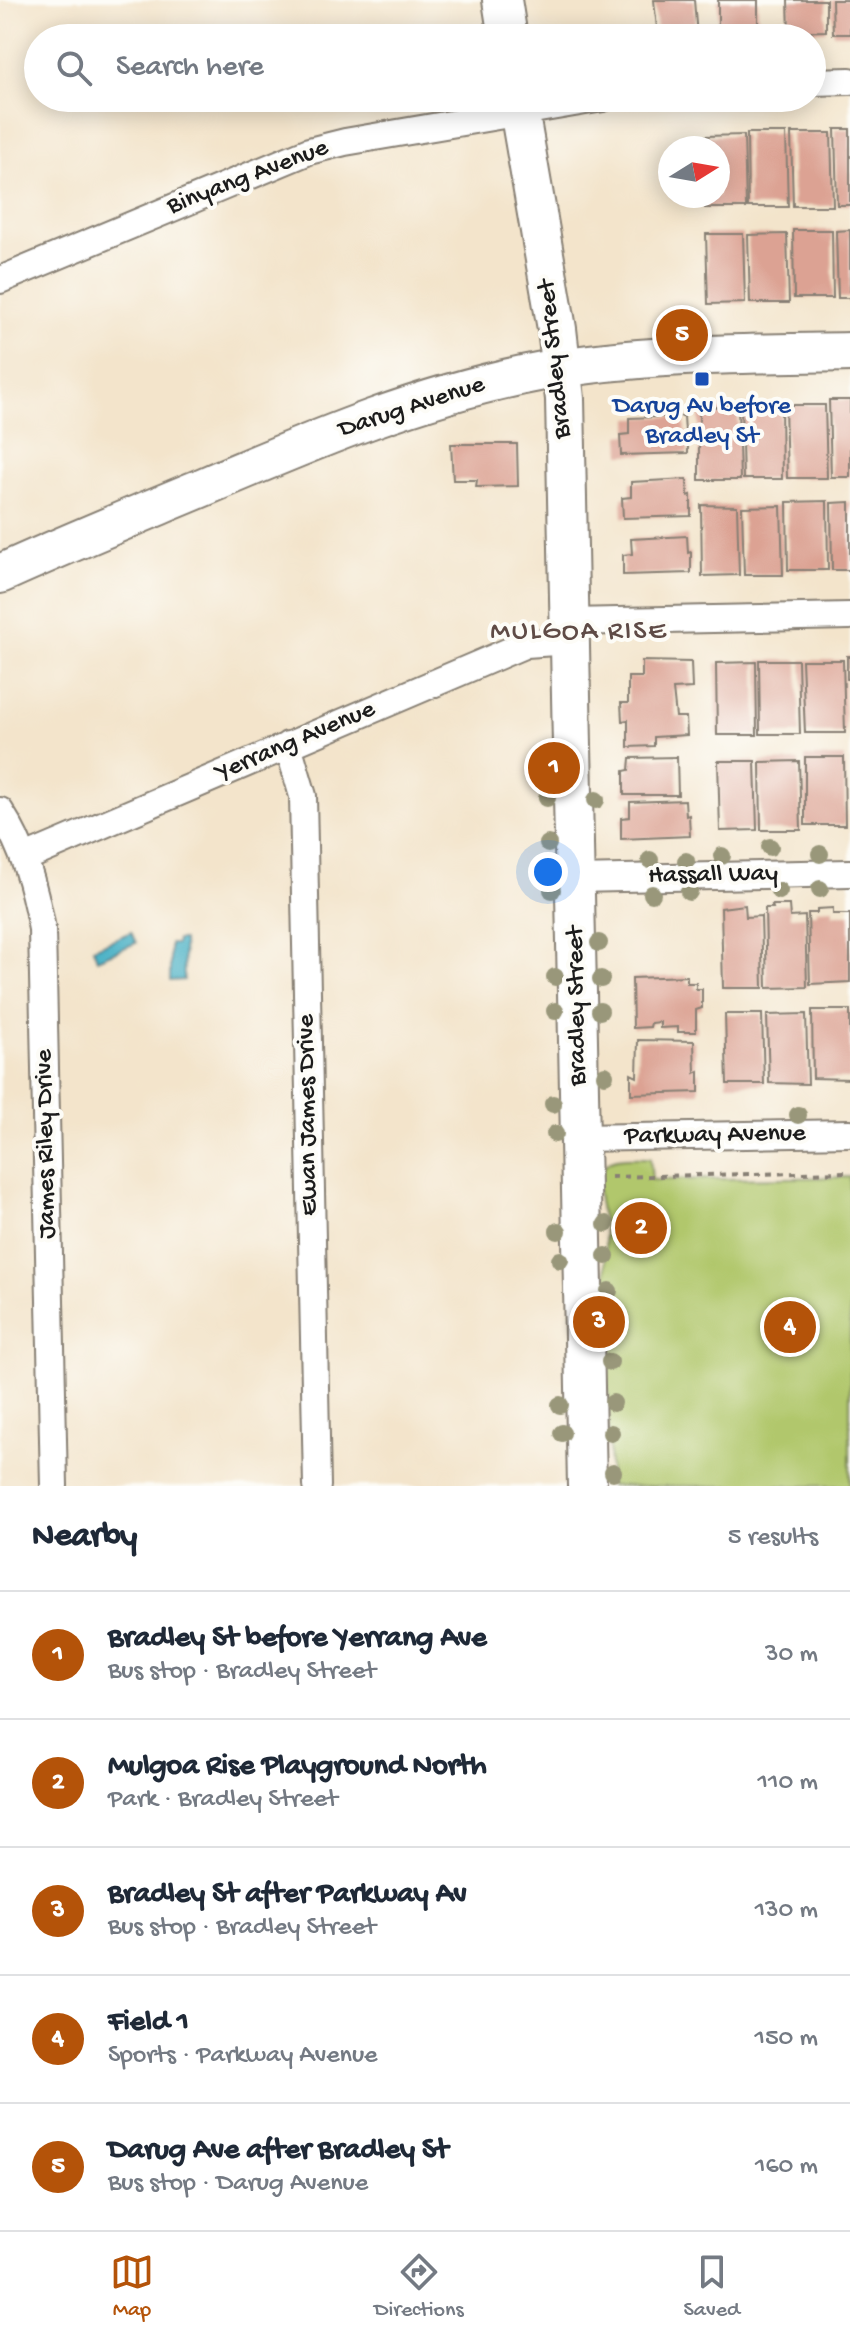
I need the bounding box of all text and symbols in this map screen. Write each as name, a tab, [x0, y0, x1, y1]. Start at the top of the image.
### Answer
search box	[24, 24, 826, 112]
icon: search	[52, 46, 96, 90]
text: Search here	[116, 51, 264, 86]
street label: Binyang Avenue	[162, 133, 333, 223]
north arrow	[658, 136, 730, 208]
street label: Bradley Street	[532, 276, 580, 441]
pin: 5	[656, 305, 708, 365]
street label: Darug Avenue	[333, 370, 490, 447]
marker: Darug Av before Bradley St	[693, 370, 711, 388]
place label: Darug Av before Bradley St	[611, 392, 792, 453]
district label: MULGOA RISE	[490, 616, 668, 649]
street label: Yerrang Avenue	[210, 694, 381, 790]
pin: 1	[528, 738, 580, 798]
your location	[528, 852, 568, 892]
street label: Hassall Way	[648, 859, 778, 893]
street label: Bradley Street	[561, 924, 595, 1087]
street label: Ewan James Drive	[292, 1013, 326, 1216]
street label: James Riley Drive	[30, 1048, 64, 1239]
street label: Parkway Avenue	[623, 1119, 806, 1153]
pin: 2	[615, 1198, 667, 1258]
pin: 3	[573, 1292, 625, 1352]
pin: 4	[764, 1297, 816, 1357]
text: Nearby	[32, 1518, 137, 1558]
text: 5 results	[728, 1523, 818, 1554]
text: Bradley St before Yerrang Ave	[108, 1622, 487, 1657]
text: 1	[53, 1640, 63, 1671]
text: 30 m	[765, 1640, 818, 1671]
text: Bus stop · Bradley Street	[108, 1657, 376, 1688]
text: Mulgoa Rise Playground North	[108, 1750, 487, 1785]
text: 2	[52, 1768, 64, 1799]
text: 110 m	[758, 1768, 818, 1799]
text: Park · Bradley Street	[108, 1785, 338, 1816]
text: Bradley St after Parkway Av	[108, 1878, 467, 1913]
text: 3	[51, 1896, 65, 1927]
text: 130 m	[755, 1896, 818, 1927]
text: Bus stop · Bradley Street	[108, 1913, 376, 1944]
text: Field 1	[108, 2006, 189, 2041]
text: 4	[52, 2024, 64, 2055]
text: 150 m	[754, 2024, 818, 2055]
text: Sports · Parkway Avenue	[108, 2041, 378, 2072]
text: Darug Ave after Bradley St	[108, 2134, 448, 2169]
text: 5	[51, 2152, 65, 2183]
text: 160 m	[755, 2152, 818, 2183]
text: Bus stop · Darug Avenue	[108, 2169, 368, 2200]
tab: Map	[110, 2250, 154, 2324]
tab: Directions	[374, 2250, 464, 2324]
tab: Saved	[684, 2250, 740, 2324]

